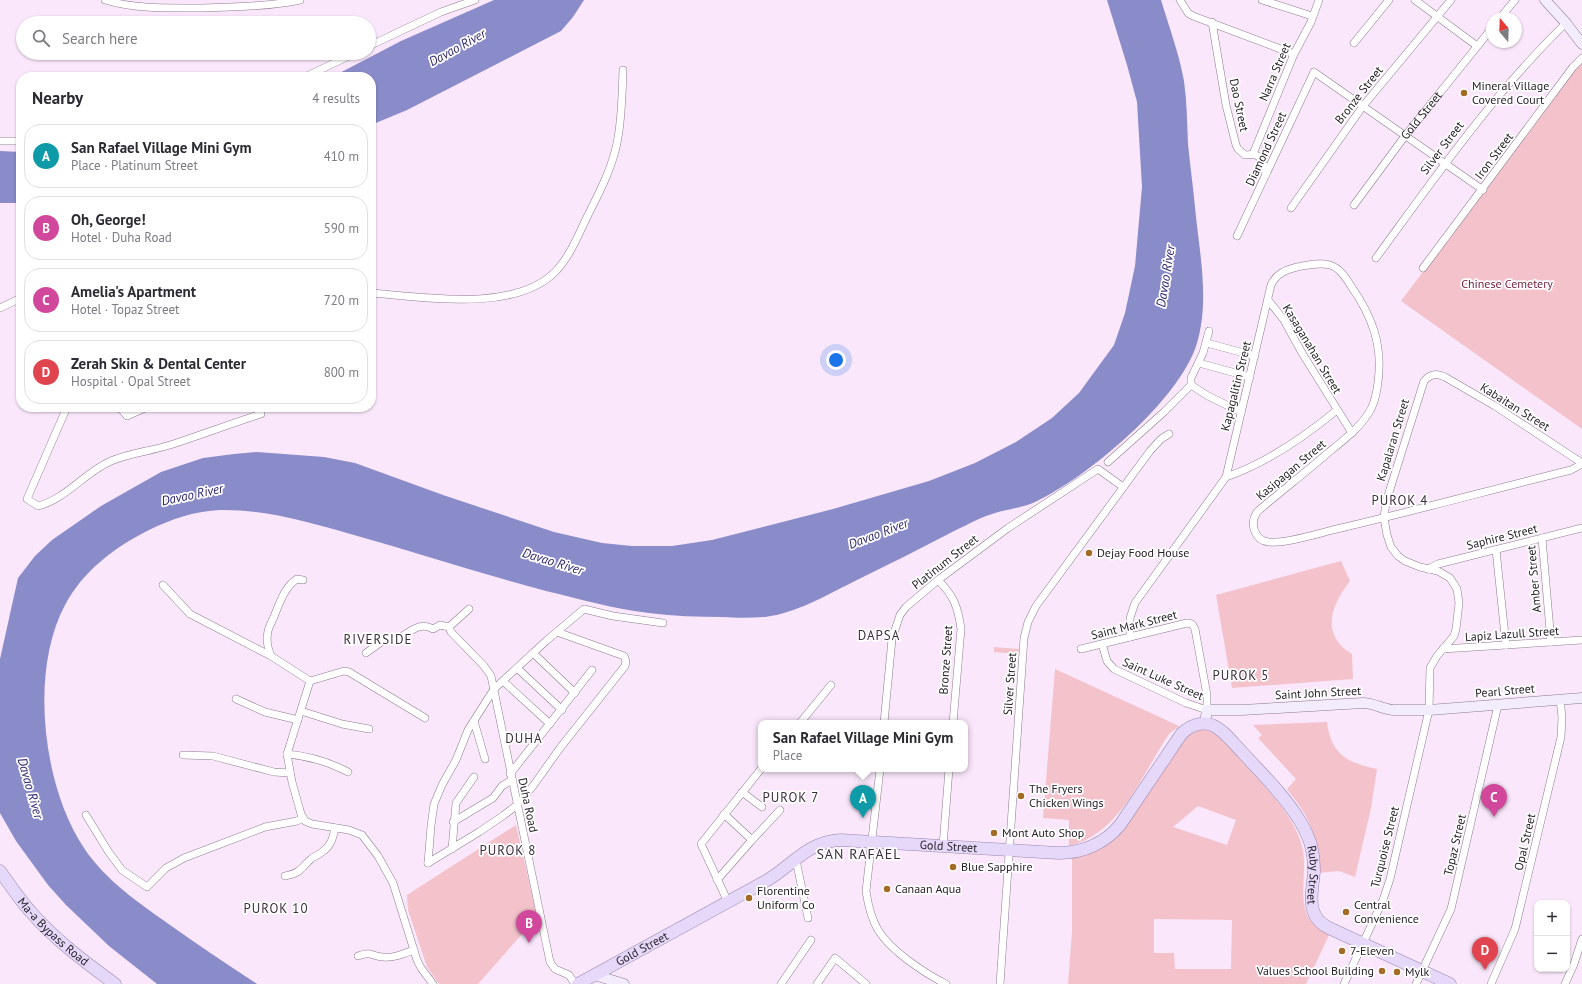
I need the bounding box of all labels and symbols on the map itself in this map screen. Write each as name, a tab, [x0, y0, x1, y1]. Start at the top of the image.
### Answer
north arrow	[1486, 12, 1522, 48]
water label: Davao River	[426, 24, 489, 70]
street label: Narra Street	[1256, 40, 1294, 103]
street label: Bronze Street	[1331, 63, 1386, 127]
street label: Dao Street	[1227, 77, 1252, 133]
place label: Mineral Village Covered Court	[1472, 78, 1549, 107]
street label: Gold Street	[1397, 88, 1445, 142]
marker: Mineral Village Covered Court	[1459, 88, 1469, 98]
street label: Diamond Street	[1242, 109, 1289, 188]
street label: Silver Street	[1417, 118, 1466, 177]
street label: Iron Street	[1471, 129, 1516, 182]
water label: Davao River	[1152, 243, 1179, 308]
park label: Chinese Cemetery	[1461, 276, 1553, 291]
street label: Kasaganahan Street	[1280, 301, 1345, 396]
street label: Kapagalitin Street	[1217, 339, 1254, 432]
your location	[826, 350, 846, 370]
street label: Kabaitan Street	[1478, 379, 1553, 434]
street label: Kapalaran Street	[1373, 397, 1412, 483]
street label: Kasipagan Street	[1253, 436, 1329, 503]
water label: Davao River	[160, 480, 225, 509]
district label: PUROK 4	[1372, 492, 1428, 509]
water label: Davao River	[846, 514, 911, 553]
street label: Saphire Street	[1465, 520, 1539, 553]
street label: Platinum Street	[909, 531, 981, 592]
water label: Davao River	[520, 544, 586, 579]
place label: Dejay Food House	[1097, 545, 1189, 560]
street label: Amber Street	[1523, 545, 1544, 613]
marker: Dejay Food House	[1084, 548, 1094, 558]
street label: Saint Mark Street	[1089, 607, 1178, 642]
street label: Lapiz Lazull Street	[1464, 623, 1560, 644]
street label: Bronze Street	[936, 625, 955, 695]
district label: DAPSA	[858, 627, 900, 644]
district label: RIVERSIDE	[344, 631, 412, 648]
street label: Silver Street	[1000, 652, 1019, 716]
street label: Saint Luke Street	[1120, 654, 1206, 703]
district label: PUROK 5	[1213, 667, 1269, 684]
street label: Pearl Street	[1475, 680, 1535, 701]
street label: Saint John Street	[1274, 683, 1361, 702]
district label: DUHA	[505, 730, 543, 747]
water label: Davao River	[14, 756, 48, 821]
street label: Duha Road	[515, 776, 542, 834]
place label: The Fryers Chicken Wings	[1029, 781, 1104, 810]
pin: C	[1481, 784, 1507, 817]
pin: A	[850, 785, 876, 818]
district label: PUROK 7	[763, 789, 819, 806]
marker: The Fryers Chicken Wings	[1016, 791, 1026, 801]
street label: Turquoise Street	[1367, 805, 1402, 889]
street label: Opal Street	[1511, 812, 1538, 872]
street label: Topaz Street	[1440, 813, 1469, 877]
place label: Mont Auto Shop	[1002, 825, 1084, 840]
marker: Mont Auto Shop	[989, 828, 999, 838]
street label: Gold Street	[919, 837, 978, 855]
district label: PUROK 8	[480, 842, 536, 859]
street label: Ruby Street	[1304, 844, 1322, 905]
district label: SAN RAFAEL	[816, 845, 902, 863]
place label: Blue Sapphire	[961, 859, 1033, 874]
marker: Blue Sapphire	[948, 862, 958, 872]
place label: Canaan Aqua	[895, 881, 961, 896]
place label: Florentine Uniform Co	[757, 883, 815, 912]
marker: Canaan Aqua	[882, 884, 892, 894]
marker: Florentine Uniform Co	[744, 893, 754, 903]
street label: Ma-a Bypass Road	[15, 894, 92, 969]
place label: Central Convenience	[1354, 897, 1419, 926]
district label: PUROK 10	[244, 900, 308, 917]
marker: Central Convenience	[1341, 907, 1351, 917]
pin: B	[516, 910, 542, 943]
street label: Gold Street	[613, 928, 671, 969]
pin: D	[1472, 937, 1498, 970]
place label: 7-Eleven	[1350, 943, 1394, 958]
marker: 7-Eleven	[1337, 946, 1347, 956]
place label: Values School Building	[1256, 963, 1374, 978]
place label: Mylk	[1405, 964, 1430, 979]
marker: Values School Building	[1377, 966, 1387, 976]
marker: Mylk	[1392, 967, 1402, 977]

